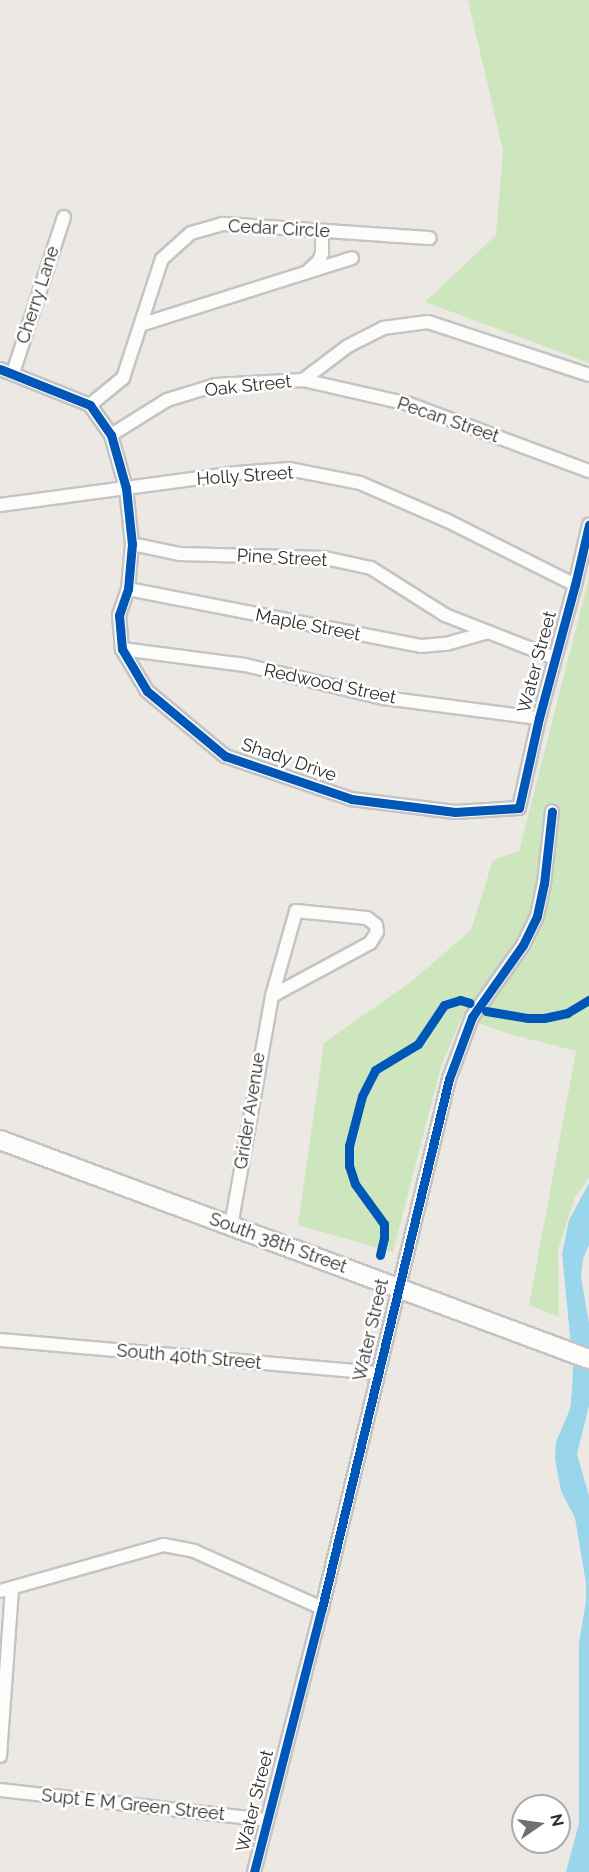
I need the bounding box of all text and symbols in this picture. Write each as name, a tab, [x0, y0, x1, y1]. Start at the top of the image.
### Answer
street label: Cedar Circle	[227, 216, 331, 242]
street label: Cherry Lane	[12, 243, 64, 347]
street label: Oak Street	[203, 371, 293, 401]
street label: Pecan Street	[394, 392, 502, 448]
street label: Holly Street	[196, 462, 294, 490]
street label: Pine Street	[236, 545, 328, 571]
street label: Maple Street	[254, 604, 362, 646]
street label: Water Street	[513, 609, 561, 715]
street label: Redwood Street	[262, 659, 398, 709]
street label: Shady Drive	[238, 734, 340, 786]
street label: Grider Avenue	[230, 1051, 270, 1171]
street label: South 38th Street	[206, 1208, 350, 1278]
street label: Water Street	[349, 1276, 393, 1384]
street label: South 40th Street	[116, 1340, 262, 1374]
street label: Water Street	[232, 1748, 278, 1854]
street label: Supt E M Green Street	[40, 1785, 226, 1825]
north arrow	[511, 1794, 571, 1854]
text: N	[546, 1812, 568, 1828]

